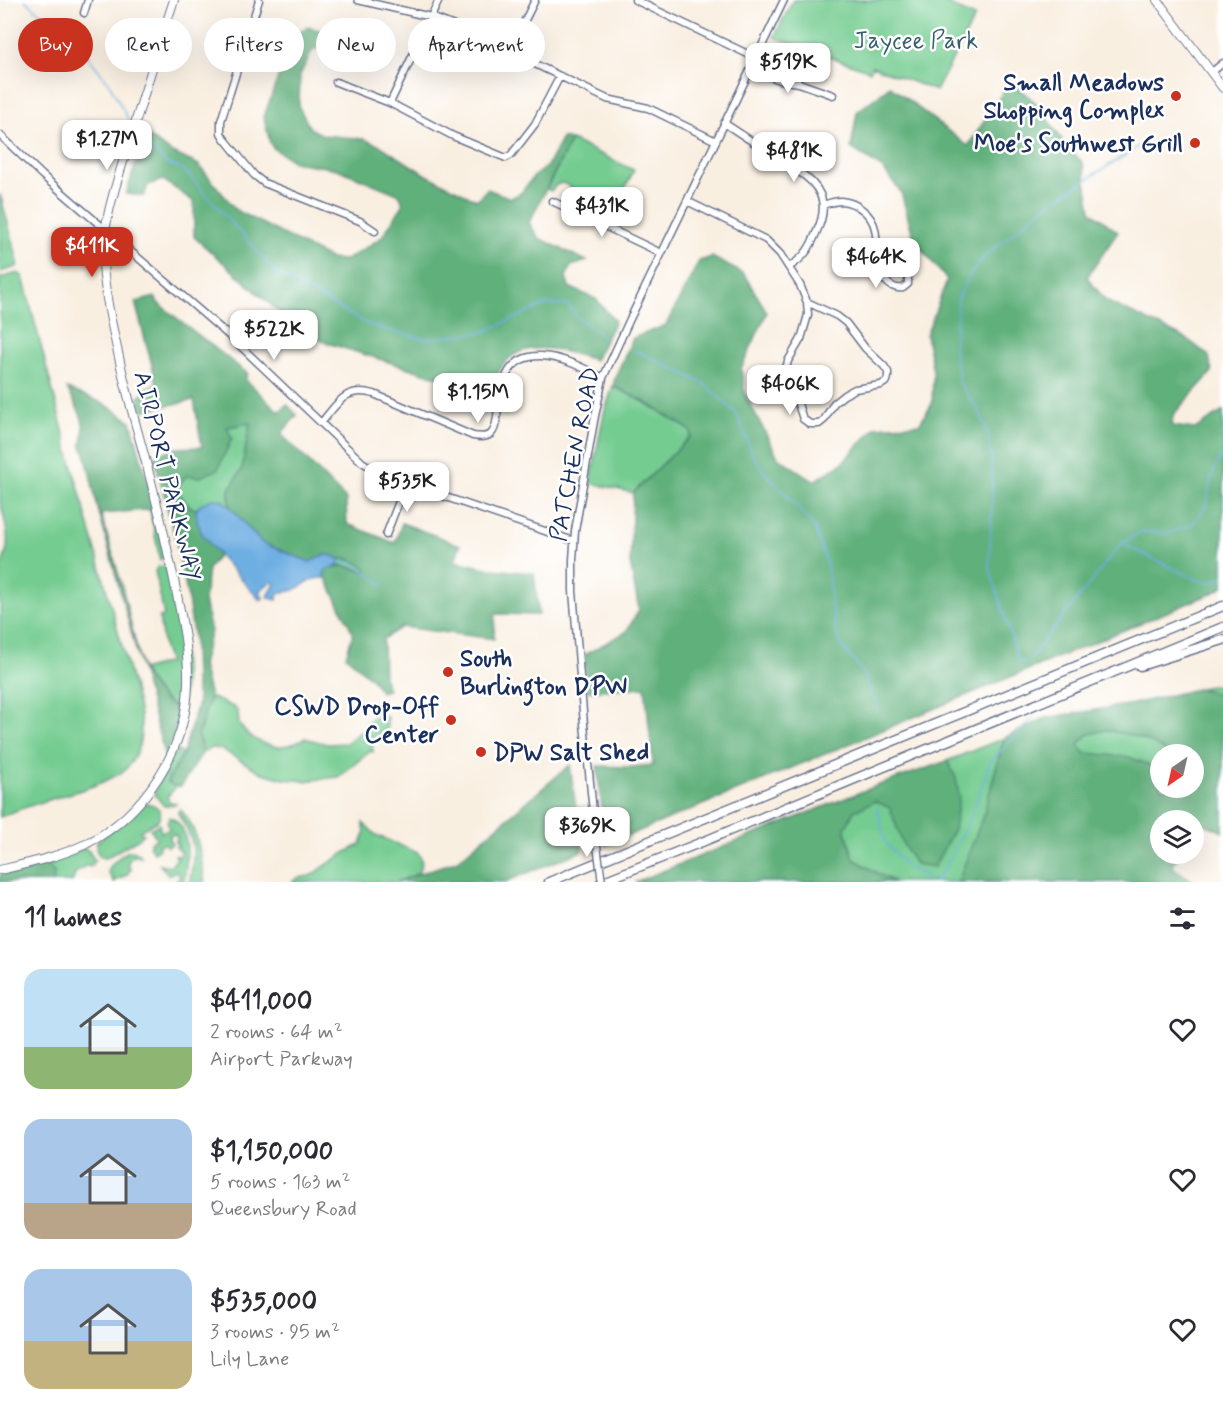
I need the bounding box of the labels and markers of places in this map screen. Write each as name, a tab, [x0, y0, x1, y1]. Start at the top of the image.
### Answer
pin: $519K	[746, 43, 830, 94]
place label: Small Meadows Shopping Complex	[983, 68, 1165, 128]
marker: Small Meadows Shopping Complex	[1169, 89, 1183, 103]
pin: $1.27M	[58, 120, 156, 171]
place label: Moe's Southwest Grill	[974, 129, 1183, 160]
pin: $481K	[752, 132, 836, 183]
marker: Moe's Southwest Grill	[1188, 136, 1202, 150]
pin: $431K	[560, 187, 644, 238]
pin: $411K	[50, 227, 134, 278]
pin: $464K	[834, 238, 918, 289]
pin: $522K	[232, 310, 316, 361]
pin: $406K	[748, 365, 832, 416]
pin: $1.15M	[429, 373, 527, 424]
pin: $535K	[365, 462, 449, 513]
place label: South Burlington DPW	[460, 644, 627, 706]
marker: South Burlington DPW	[441, 665, 455, 679]
place label: CSWD Drop-Off Center	[274, 692, 439, 751]
marker: CSWD Drop-Off Center	[444, 713, 458, 727]
place label: DPW Salt Shed	[493, 738, 649, 769]
marker: DPW Salt Shed	[474, 745, 488, 759]
pin: $369K	[545, 807, 629, 858]

